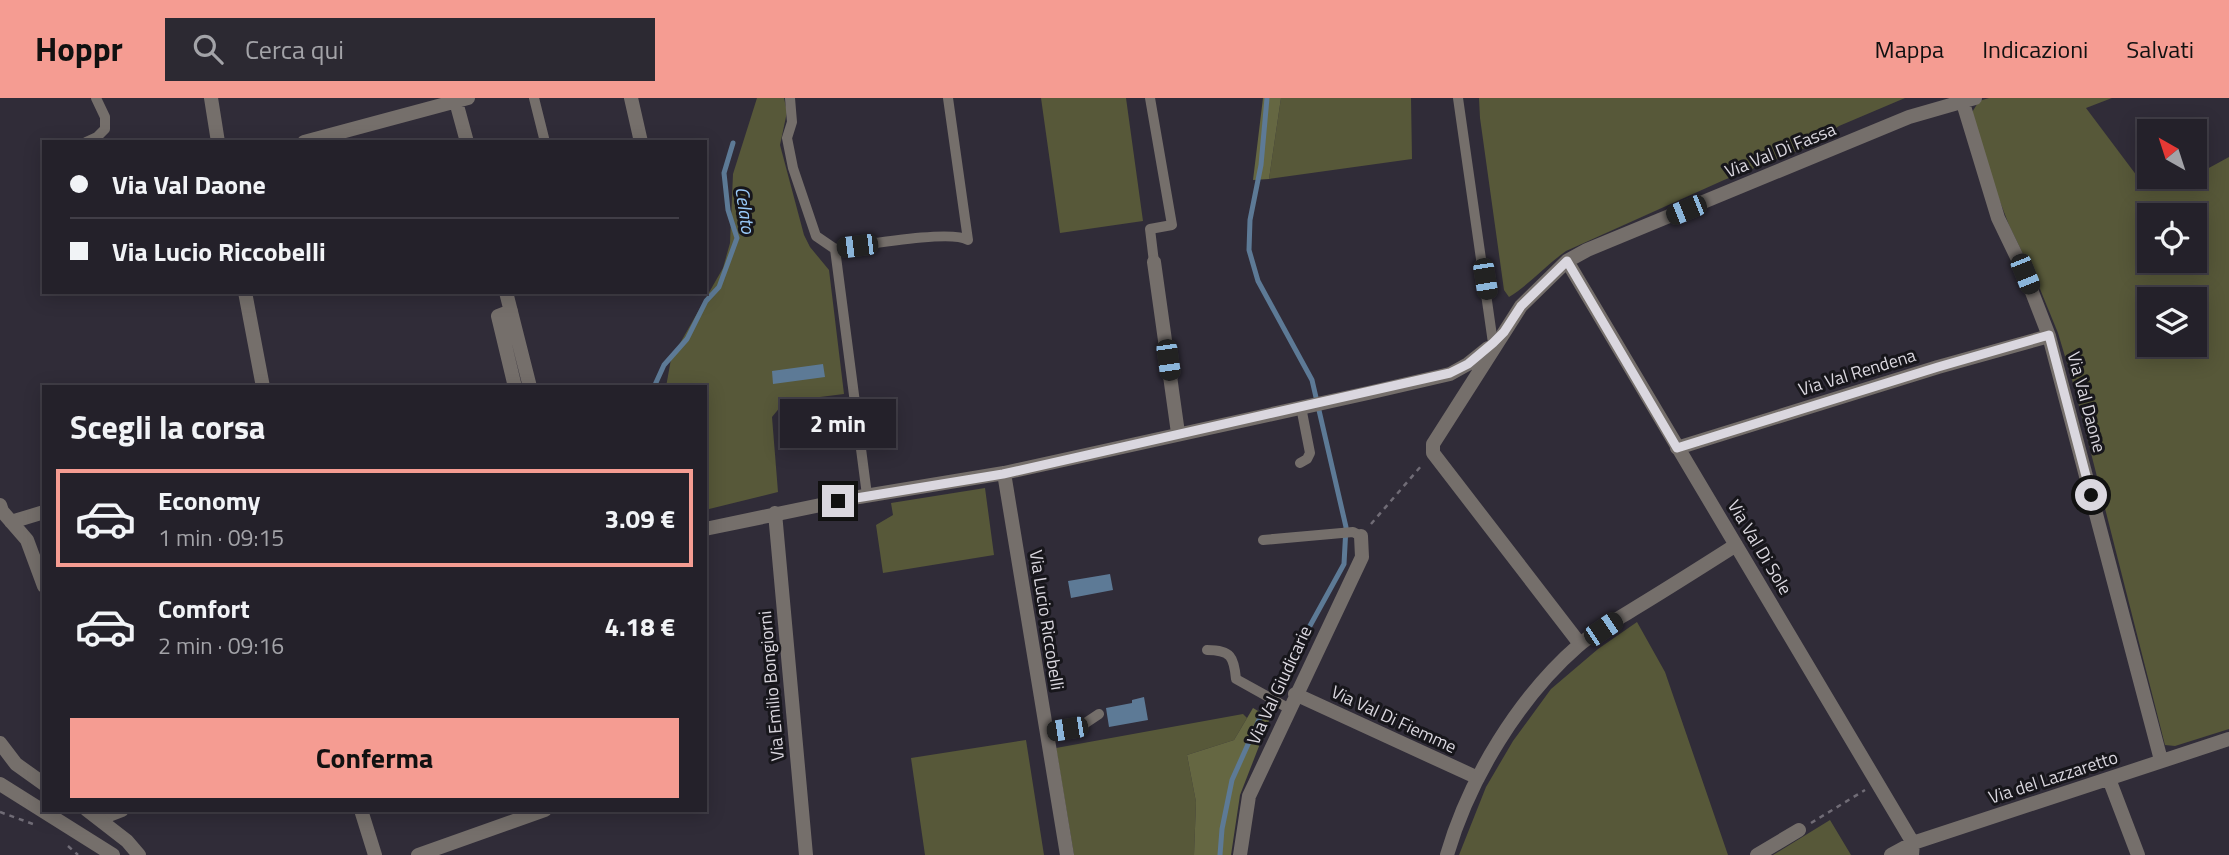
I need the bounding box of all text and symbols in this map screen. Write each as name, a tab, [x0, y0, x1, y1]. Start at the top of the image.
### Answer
search box	[165, 18, 655, 81]
text: Hoppr	[35, 24, 123, 74]
icon: search	[189, 30, 227, 68]
text: Cerca qui	[245, 30, 344, 69]
text: Mappa	[1875, 31, 1944, 67]
text: Indicazioni	[1982, 31, 2088, 67]
text: Salvati	[2126, 31, 2194, 67]
street label: Via Val Di Fassa	[1720, 115, 1840, 185]
north arrow	[2137, 119, 2207, 189]
map controls	[2137, 119, 2207, 357]
text: Via Val Daone	[112, 165, 266, 204]
water label: Celato	[728, 185, 764, 236]
car	[1663, 192, 1710, 228]
button: locate	[2137, 203, 2207, 273]
text: Via Lucio Riccobelli	[112, 232, 326, 271]
car	[835, 233, 880, 259]
car	[2008, 251, 2043, 297]
car	[1472, 257, 1499, 301]
button: layers	[2137, 287, 2207, 357]
car	[1155, 338, 1182, 382]
street label: Via Val Rendena	[1795, 341, 1919, 403]
street label: Via Val Daone	[2061, 349, 2113, 455]
callout: 2 min	[780, 400, 896, 448]
text: Scegli la corsa	[70, 403, 265, 451]
text: 2 min	[810, 406, 866, 441]
route start	[2075, 479, 2107, 511]
text: Economy	[158, 481, 260, 520]
route end	[822, 485, 854, 517]
icon: car	[74, 487, 137, 550]
street label: Via Val Di Sole	[1721, 494, 1799, 600]
text: 3.09 €	[604, 499, 675, 538]
text: 1 min · 09:15	[158, 520, 284, 555]
street label: Via Lucio Riccobelli	[1023, 548, 1071, 692]
text: Comfort	[158, 589, 250, 628]
icon: car	[74, 595, 137, 658]
text: 4.18 €	[604, 607, 675, 646]
car	[1580, 609, 1627, 649]
street label: Via Emilio Bongiorni	[751, 610, 791, 762]
street label: Via Val Giudicarie	[1240, 621, 1318, 749]
text: 2 min · 09:16	[158, 628, 284, 663]
street label: Via Val Di Fiemme	[1327, 678, 1461, 760]
car	[1045, 715, 1090, 743]
button: Conferma	[70, 718, 679, 798]
street label: Via del Lazzaretto	[1985, 743, 2121, 811]

